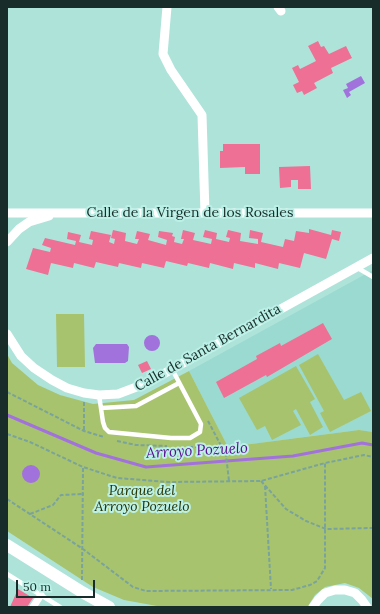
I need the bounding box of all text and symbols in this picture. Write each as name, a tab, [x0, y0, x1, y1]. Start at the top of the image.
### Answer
street label: Calle de la Virgen de los Rosales	[87, 205, 293, 221]
street label: Calle de Santa Bernardita	[132, 301, 284, 395]
water label: Arroyo Pozuelo	[146, 439, 248, 463]
park label: Parque del Arroyo Pozuelo	[94, 483, 190, 516]
scale bar	[18, 572, 97, 598]
text: 50 m	[23, 579, 51, 594]

